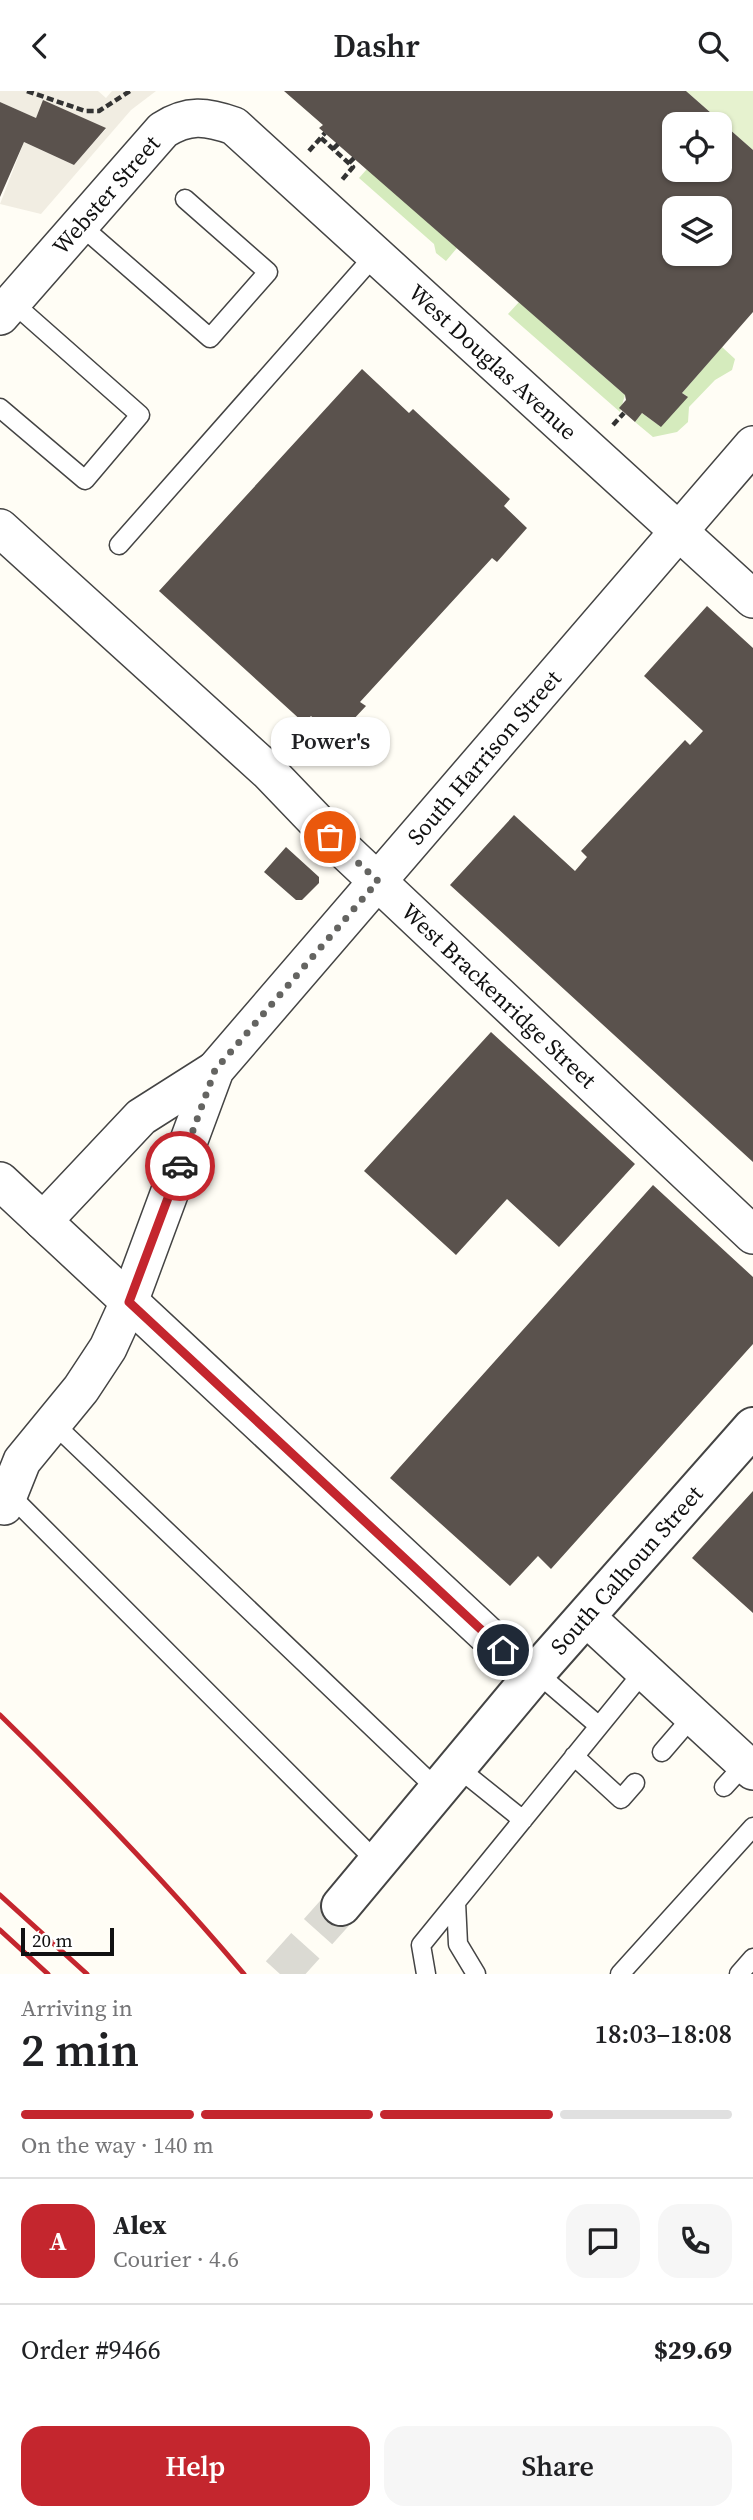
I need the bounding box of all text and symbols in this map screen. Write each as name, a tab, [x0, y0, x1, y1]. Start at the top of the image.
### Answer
text: Dashr	[333, 24, 420, 68]
icon: back	[21, 27, 59, 65]
icon: search	[694, 27, 732, 65]
map controls	[662, 112, 732, 266]
button: locate	[662, 112, 732, 182]
street label: Webster Street	[45, 128, 168, 262]
button: layers	[662, 196, 732, 266]
street label: West Douglas Avenue	[402, 277, 584, 447]
street label: South Harrison Street	[400, 663, 569, 852]
callout: Power's	[270, 718, 390, 767]
text: Power's	[291, 725, 370, 757]
pin	[300, 807, 360, 867]
icon: bag	[311, 818, 349, 856]
street label: West Brackenridge Street	[394, 896, 604, 1096]
courier	[145, 1131, 215, 1201]
icon: car	[161, 1147, 199, 1185]
street label: South Calhoun Street	[543, 1478, 710, 1661]
pin	[473, 1620, 533, 1680]
icon: home	[484, 1631, 522, 1669]
scale bar	[21, 1925, 114, 1957]
text: 20 m	[32, 1927, 73, 1953]
text: Arriving in	[21, 1992, 133, 2024]
text: 18:03–18:08	[595, 2016, 732, 2052]
text: 2 min	[21, 2018, 139, 2081]
text: On the way · 140 m	[21, 2129, 214, 2161]
button: chat	[566, 2204, 640, 2278]
button: phone	[658, 2204, 732, 2278]
text: Alex	[113, 2207, 167, 2243]
text: A	[49, 2223, 67, 2259]
text: Courier · 4.6	[113, 2243, 239, 2275]
text: Order #9466	[21, 2332, 161, 2368]
text: $29.69	[654, 2332, 732, 2368]
button: Help	[21, 2426, 370, 2506]
button: Share	[384, 2426, 732, 2506]

